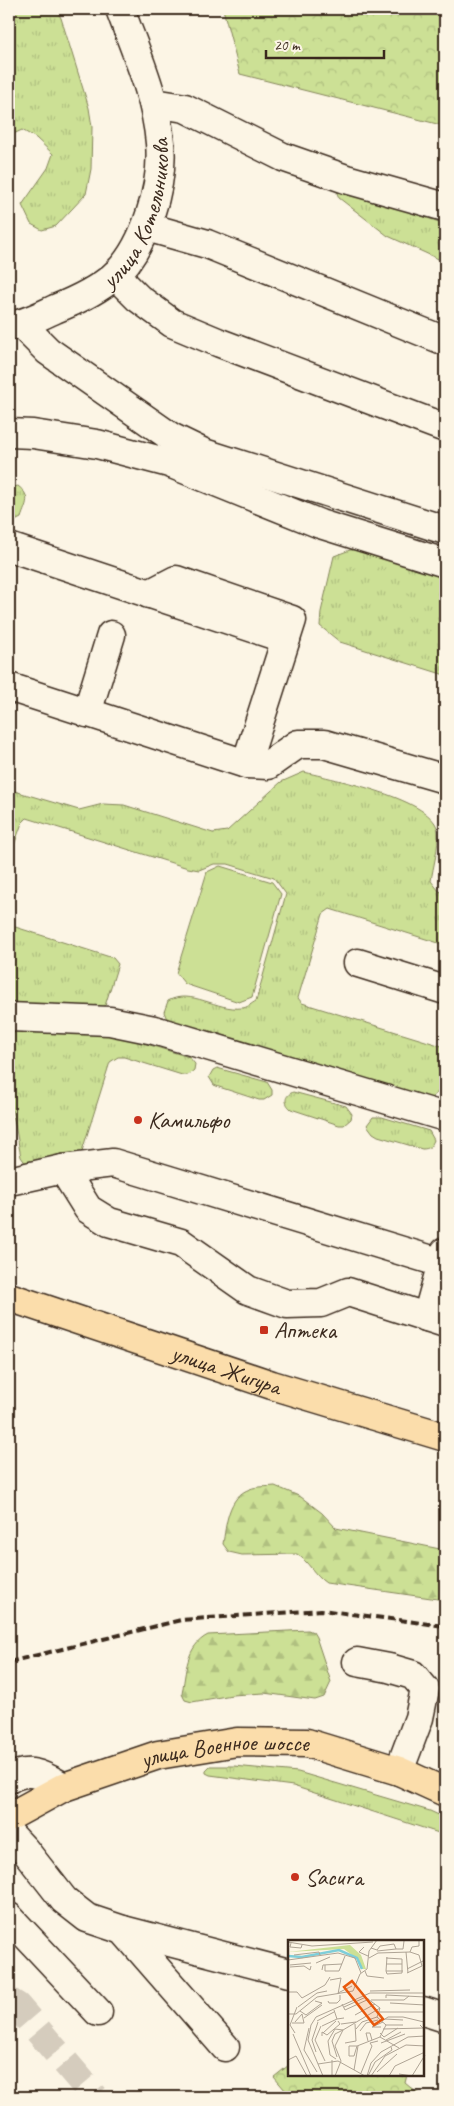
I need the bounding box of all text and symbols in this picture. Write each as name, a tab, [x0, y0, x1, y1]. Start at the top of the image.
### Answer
scale bar	[266, 28, 384, 60]
text: 20 m	[274, 36, 301, 55]
street label: улица Котельникова	[95, 136, 176, 296]
place label: Камильфо	[148, 1105, 231, 1135]
marker: Камильфо	[132, 1114, 144, 1126]
place label: Аптека	[274, 1315, 337, 1345]
marker: Аптека	[258, 1324, 270, 1336]
street label: улица Жигура	[166, 1337, 286, 1402]
street label: улица Военное шоссе	[134, 1726, 311, 1776]
place label: Sacura	[305, 1862, 365, 1892]
marker: Sacura	[289, 1871, 301, 1883]
inset map	[288, 1940, 424, 2076]

